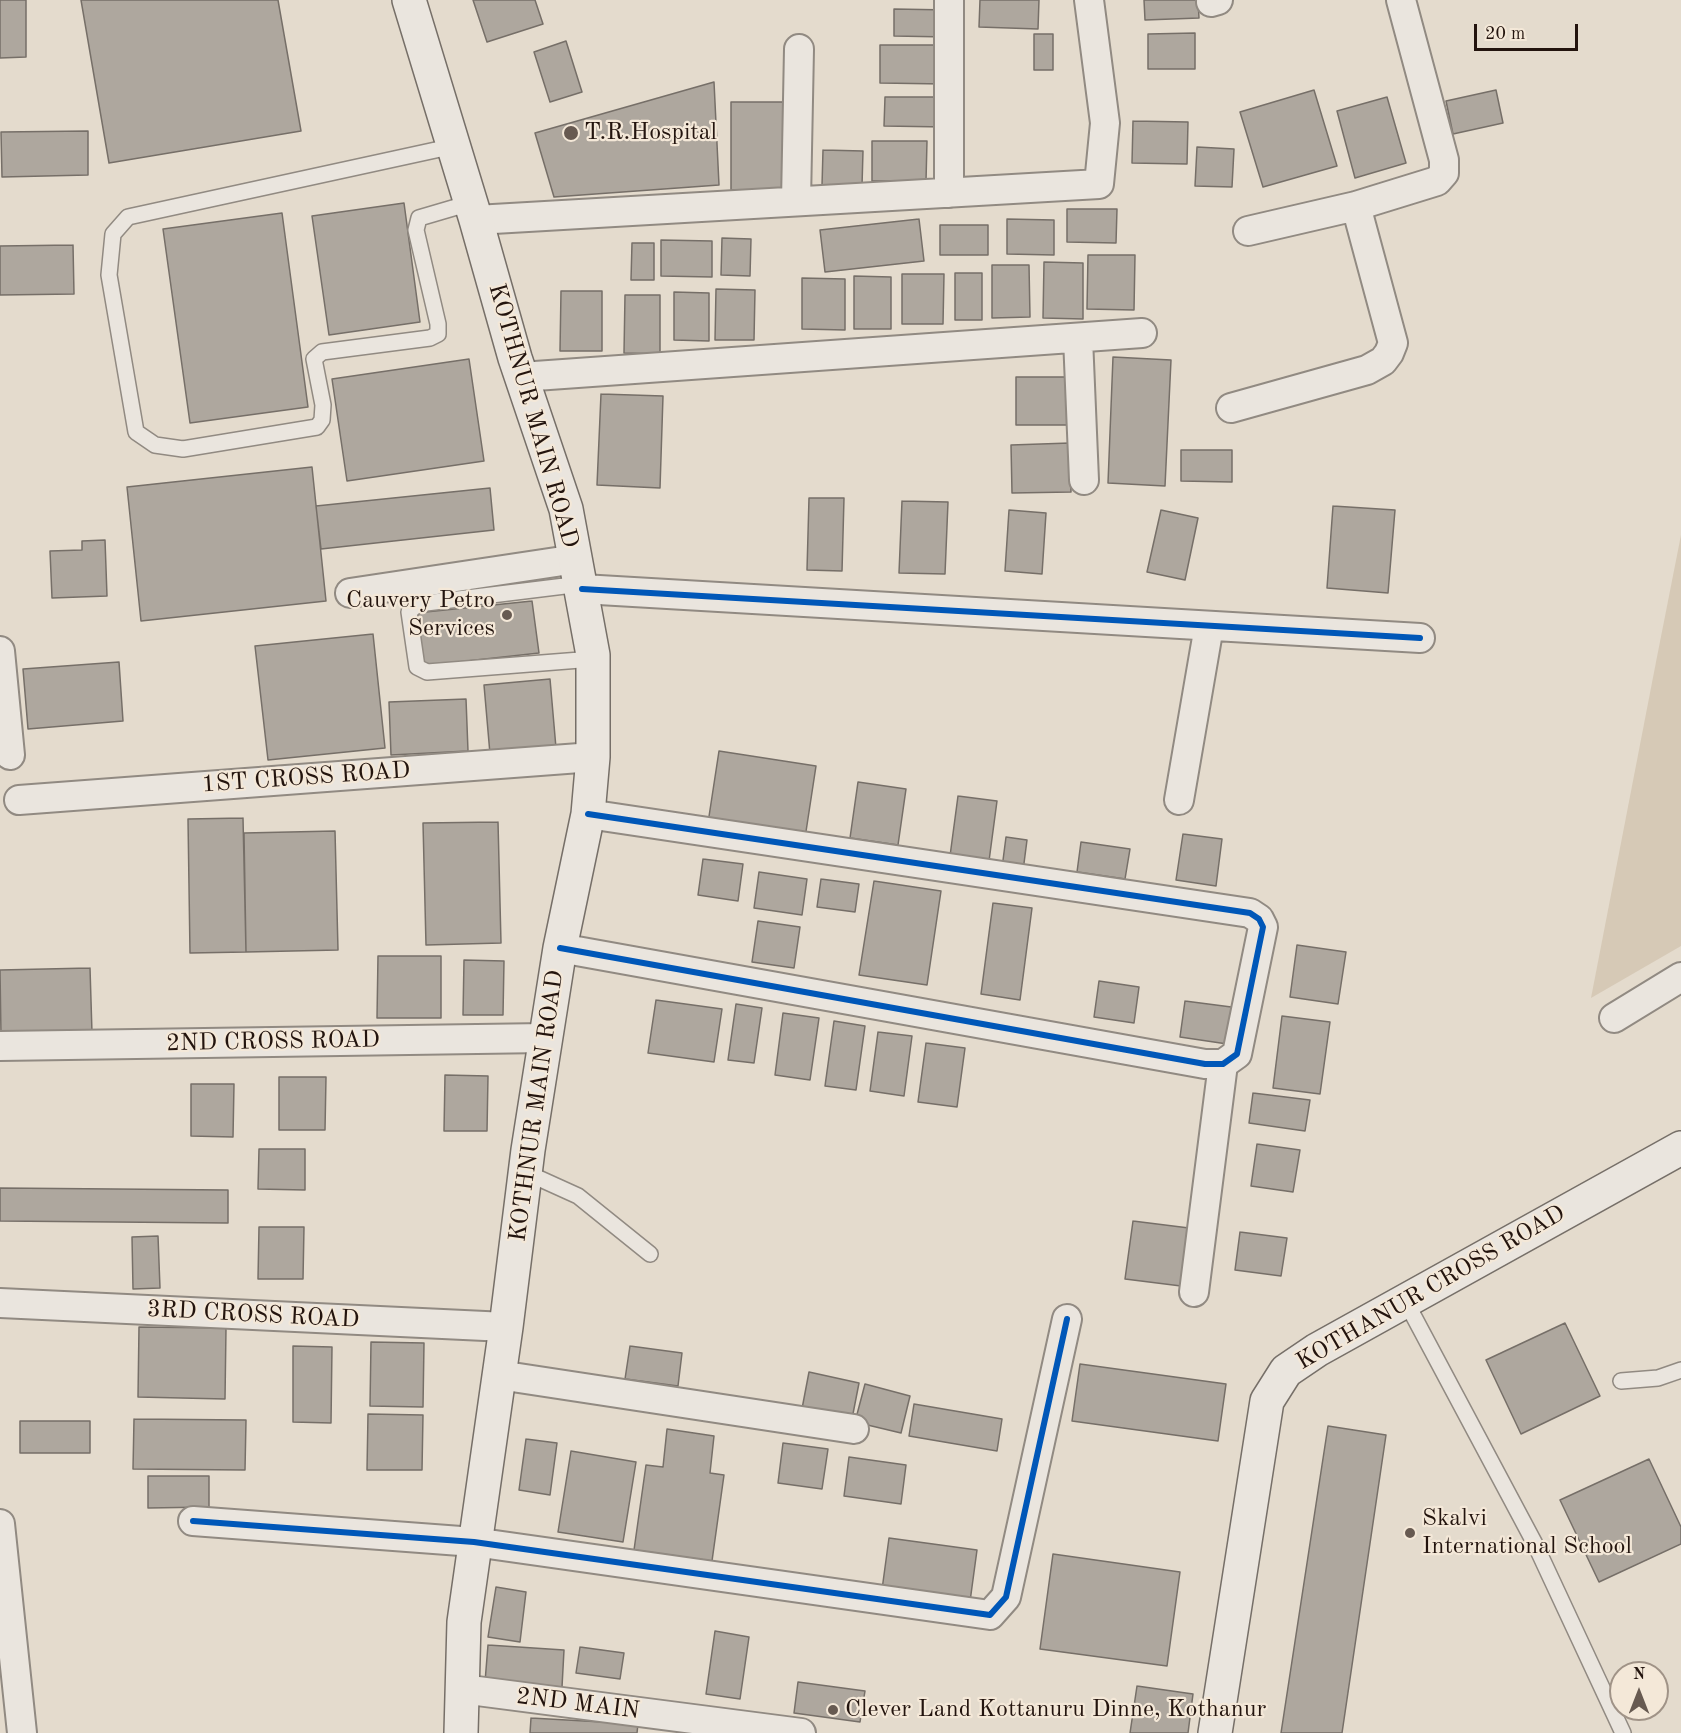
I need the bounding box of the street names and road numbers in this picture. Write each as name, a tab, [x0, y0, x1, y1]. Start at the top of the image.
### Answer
street label: KOTHNUR MAIN ROAD	[481, 280, 585, 552]
street label: 1ST CROSS ROAD	[201, 756, 411, 800]
street label: KOTHNUR MAIN ROAD	[504, 968, 570, 1244]
street label: 2ND CROSS ROAD	[166, 1026, 380, 1058]
street label: KOTHANUR CROSS ROAD	[1291, 1199, 1571, 1377]
street label: 3RD CROSS ROAD	[146, 1295, 360, 1335]
street label: 2ND MAIN	[515, 1682, 641, 1726]

